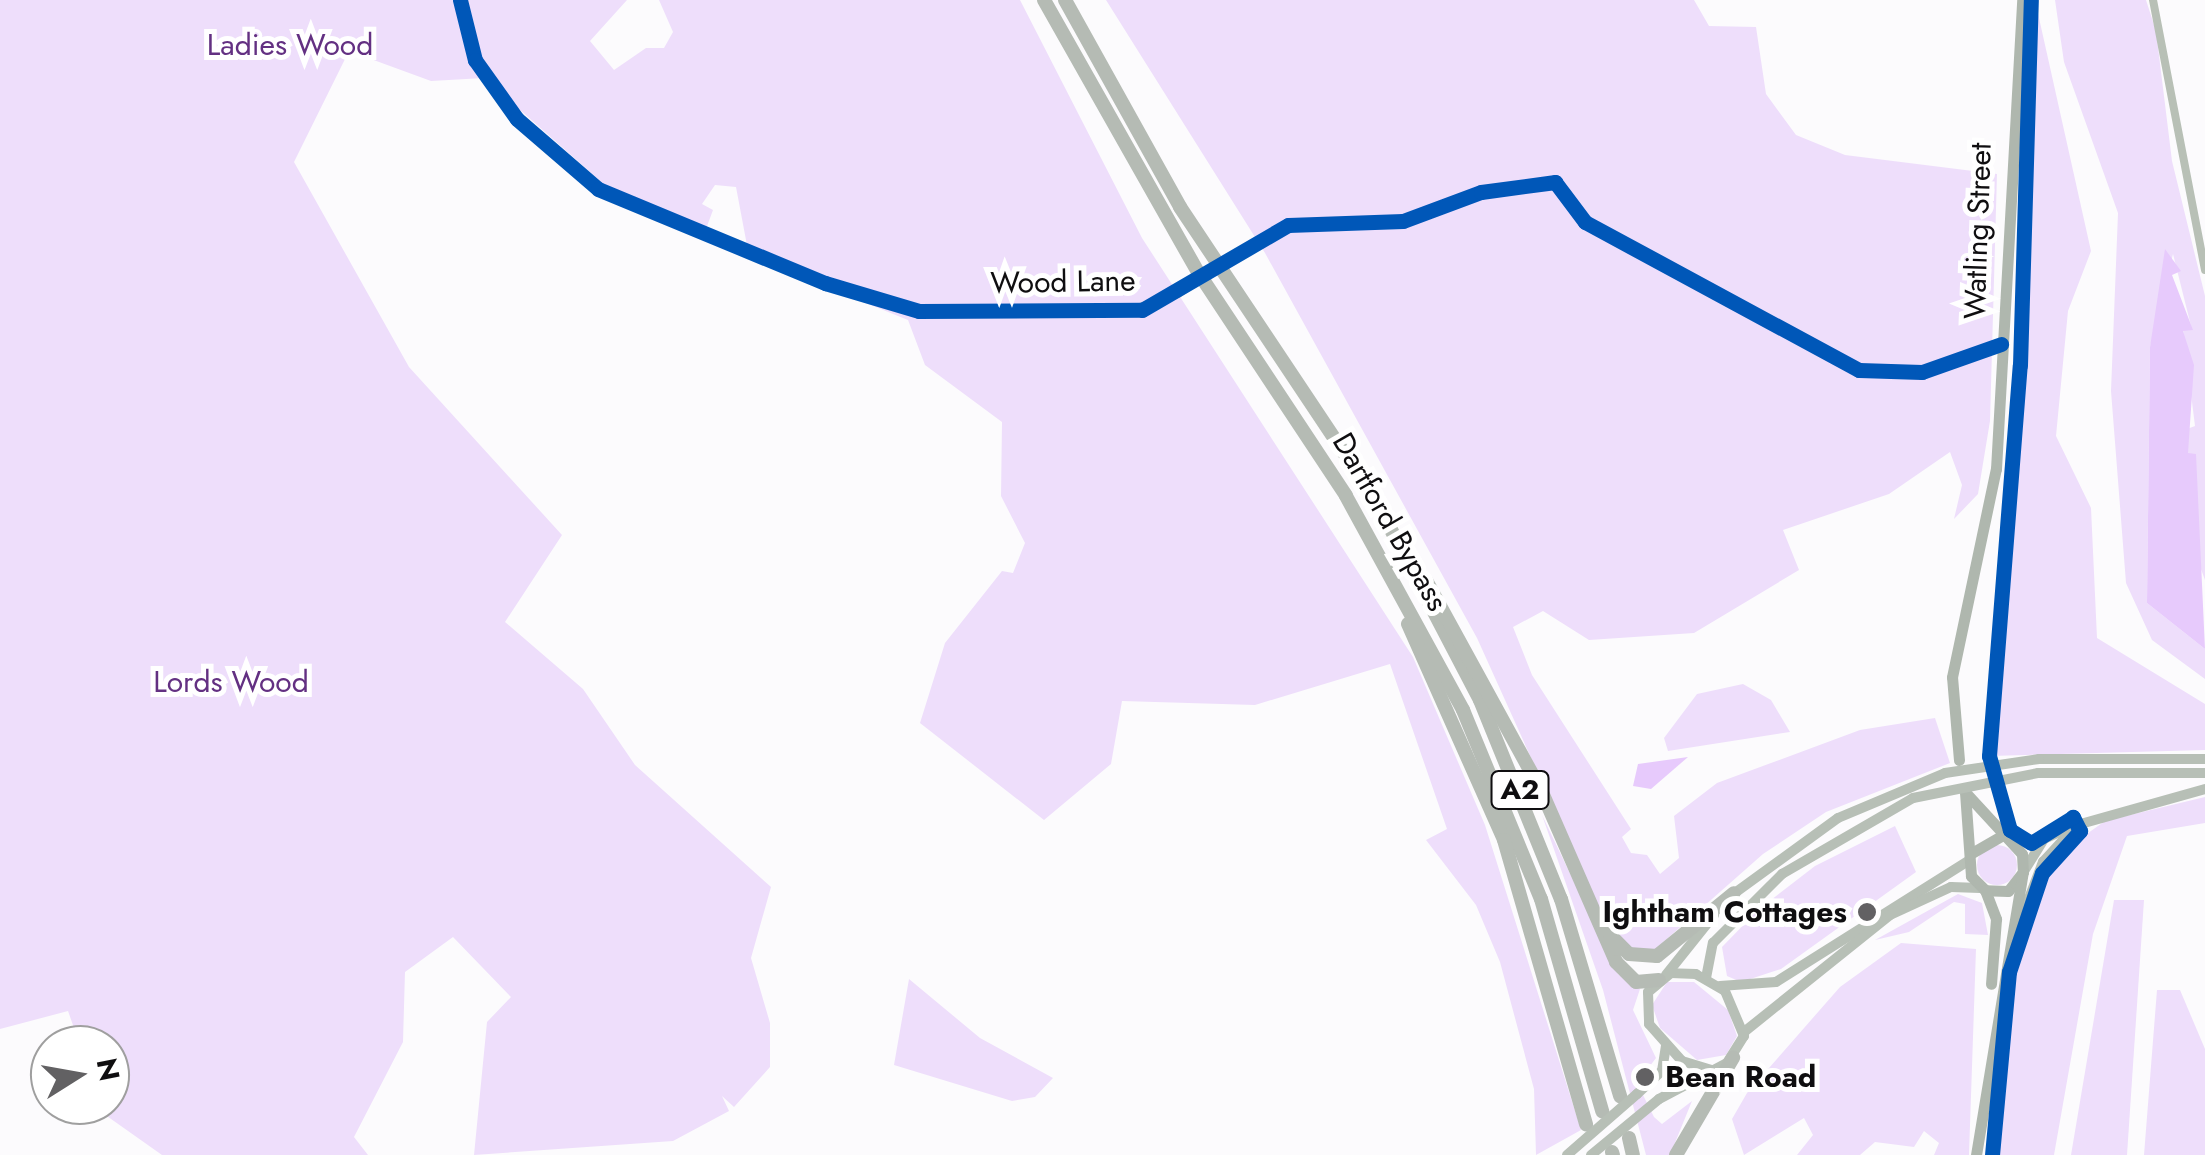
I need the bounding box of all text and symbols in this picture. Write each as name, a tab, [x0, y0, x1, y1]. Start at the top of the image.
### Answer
park label: Ladies Wood	[207, 27, 373, 63]
street label: Watling Street	[1957, 142, 1999, 320]
street label: Wood Lane	[990, 263, 1136, 301]
street label: Dartford Bypass	[1325, 427, 1455, 617]
park label: Lords Wood	[153, 664, 309, 700]
road number: A2	[1490, 767, 1550, 813]
place label: Ightham Cottages	[1603, 894, 1847, 930]
marker: Ightham Cottages	[1856, 901, 1878, 923]
north arrow	[30, 1025, 130, 1125]
text: N	[86, 1055, 130, 1084]
place label: Bean Road	[1665, 1059, 1816, 1095]
marker: Bean Road	[1634, 1066, 1656, 1088]

